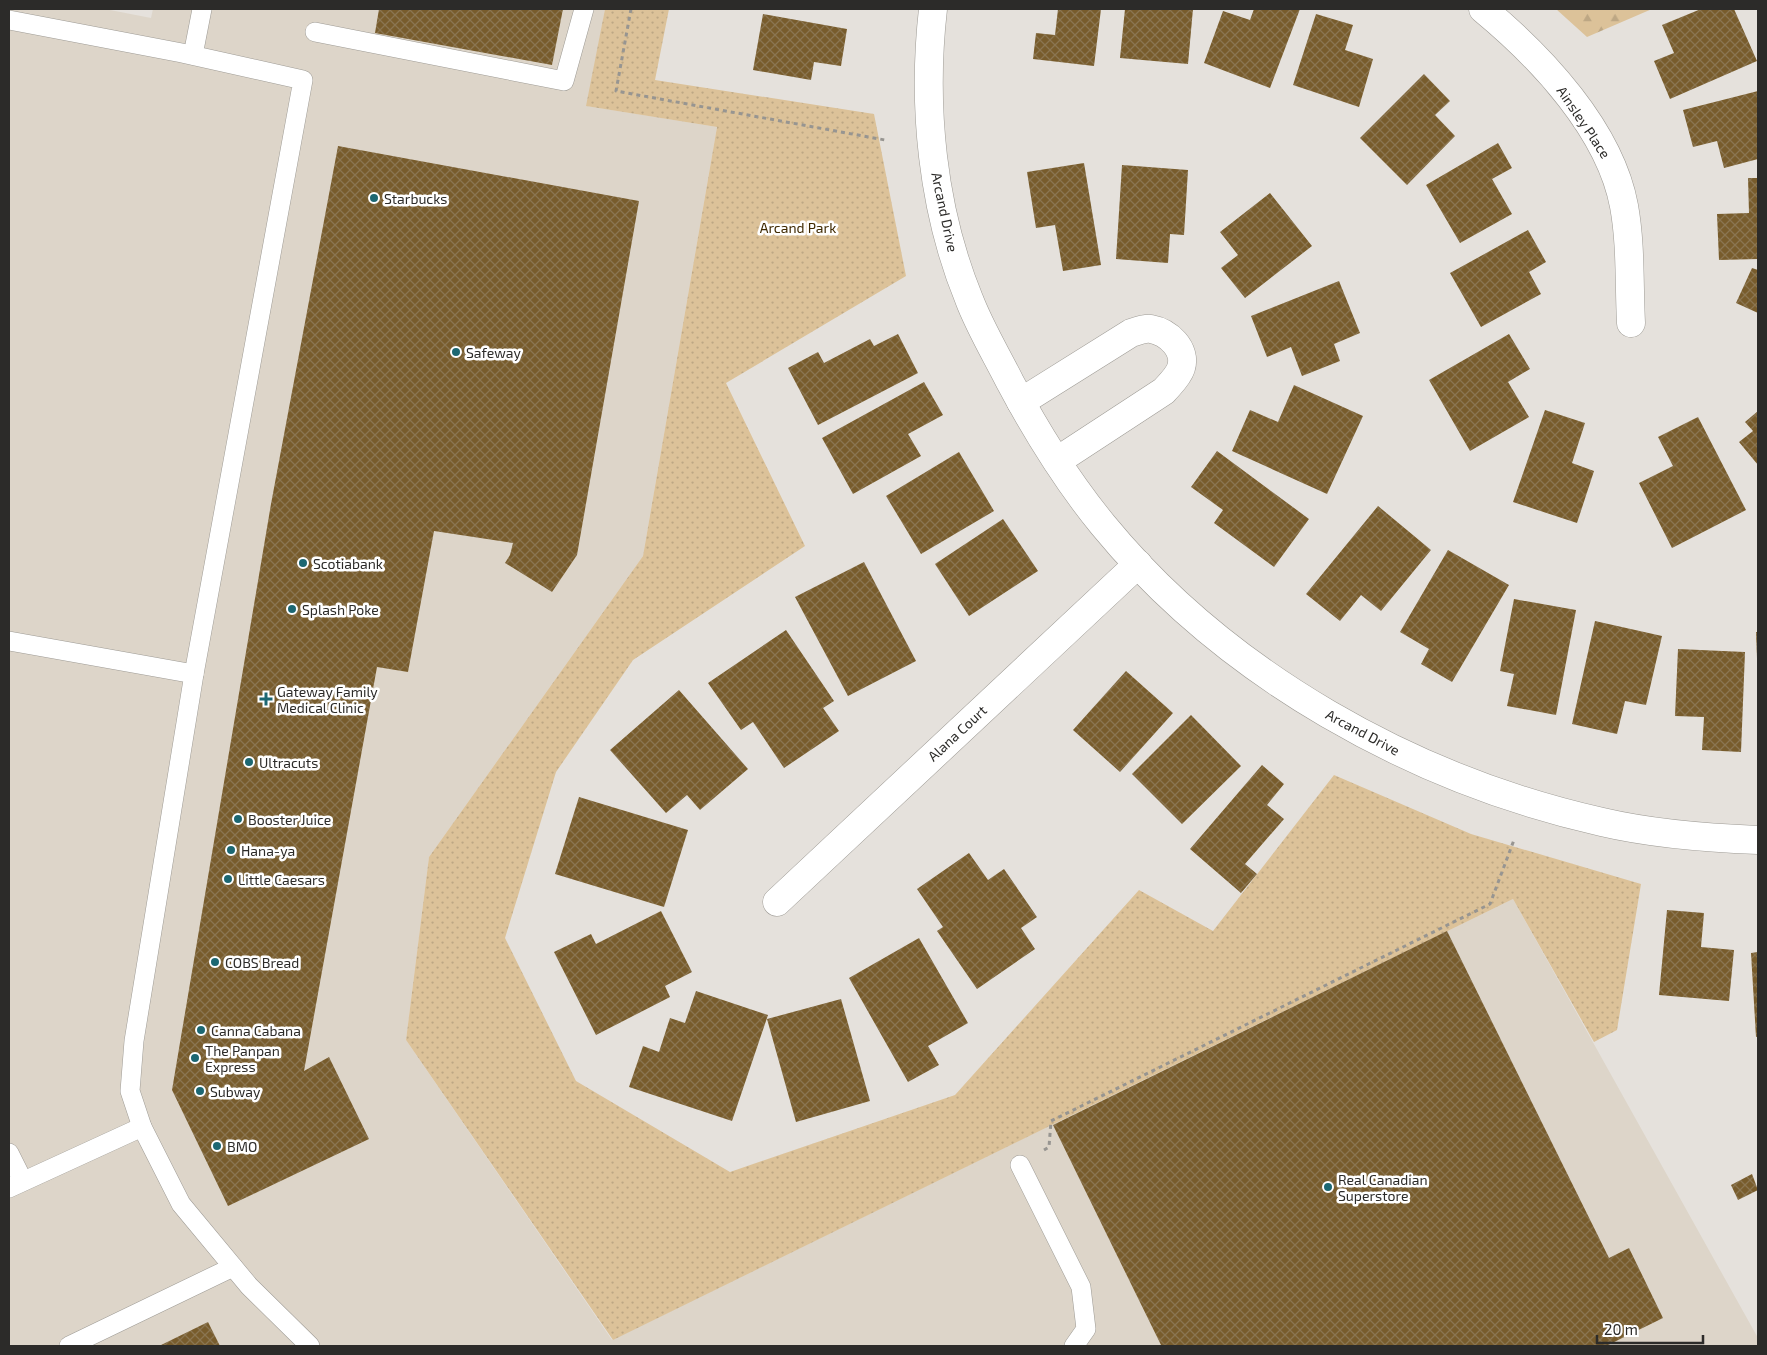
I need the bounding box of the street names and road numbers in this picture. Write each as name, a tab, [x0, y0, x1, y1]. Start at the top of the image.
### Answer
street label: Ainsley Place	[1554, 83, 1614, 161]
street label: Arcand Drive	[928, 171, 962, 253]
street label: Alana Court	[924, 701, 990, 765]
street label: Arcand Drive	[1323, 705, 1403, 759]

